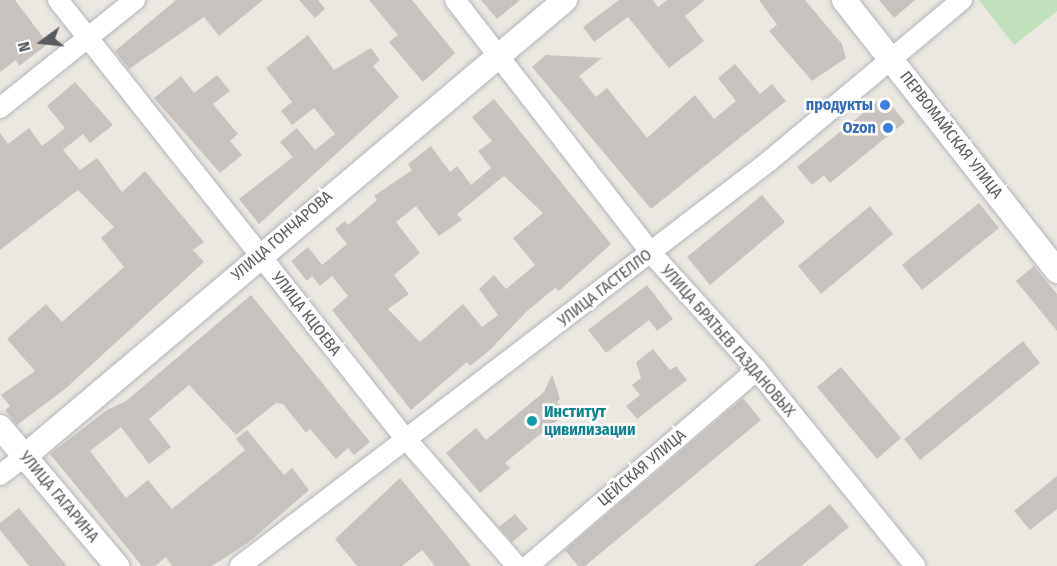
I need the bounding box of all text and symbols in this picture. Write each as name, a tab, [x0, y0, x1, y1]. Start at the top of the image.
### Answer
north arrow	[12, 12, 72, 72]
text: N	[14, 40, 35, 54]
street label: ПЕРВОМАЙСКАЯ УЛИЦА	[895, 68, 1007, 202]
place label: продукты	[806, 95, 873, 115]
marker: продукты	[878, 98, 892, 112]
place label: Ozon	[843, 118, 876, 138]
marker: Ozon	[881, 121, 895, 135]
street label: УЛИЦА ГОНЧАРОВА	[228, 187, 336, 285]
street label: УЛИЦА ГАСТЕЛЛО	[554, 245, 656, 331]
street label: УЛИЦА БРАТЬЕВ ГАЗДАНОВЫХ	[657, 261, 799, 421]
street label: УЛИЦА КЦОЕВА	[267, 268, 345, 360]
place label: Институт цивилизации	[544, 402, 635, 440]
marker: Институт цивилизации	[525, 414, 539, 428]
street label: ЦЕЙСКАЯ УЛИЦА	[594, 426, 690, 510]
street label: УЛИЦА ГАГАРИНА	[15, 448, 103, 546]

